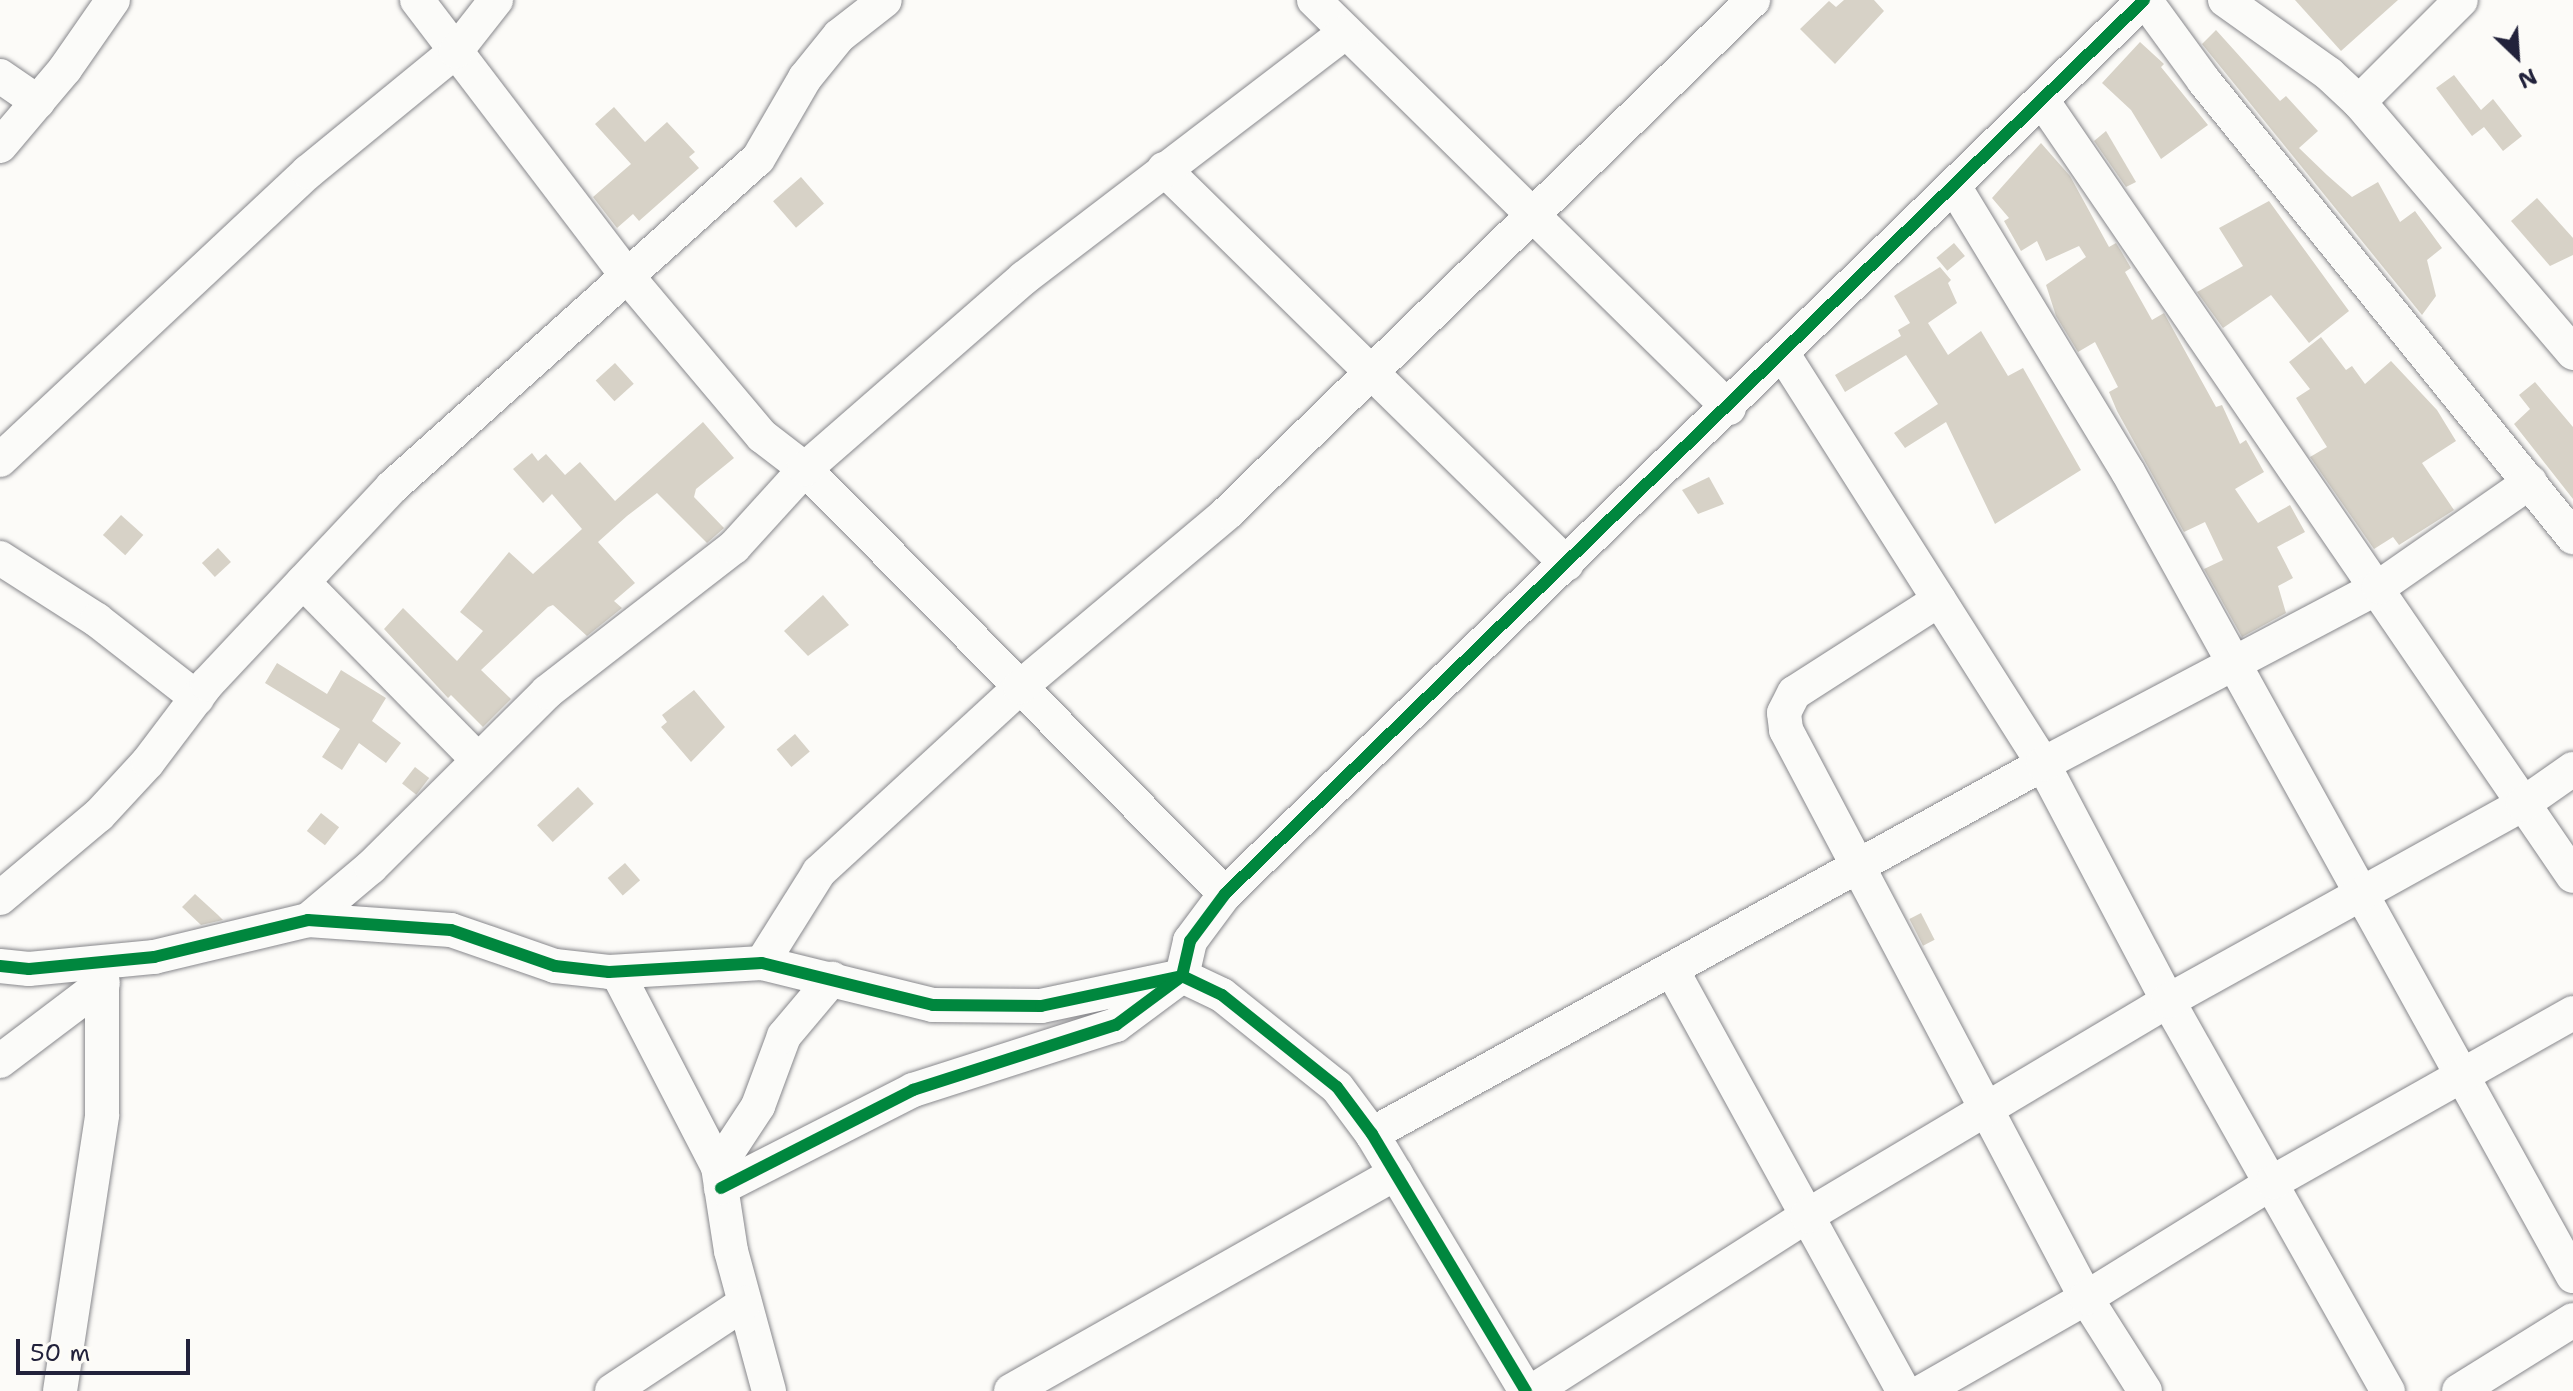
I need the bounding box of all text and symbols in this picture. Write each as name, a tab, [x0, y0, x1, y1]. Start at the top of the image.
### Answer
north arrow	[2477, 16, 2557, 96]
text: N	[2513, 61, 2541, 95]
scale bar	[20, 1323, 194, 1373]
text: 50 m	[30, 1337, 90, 1369]

